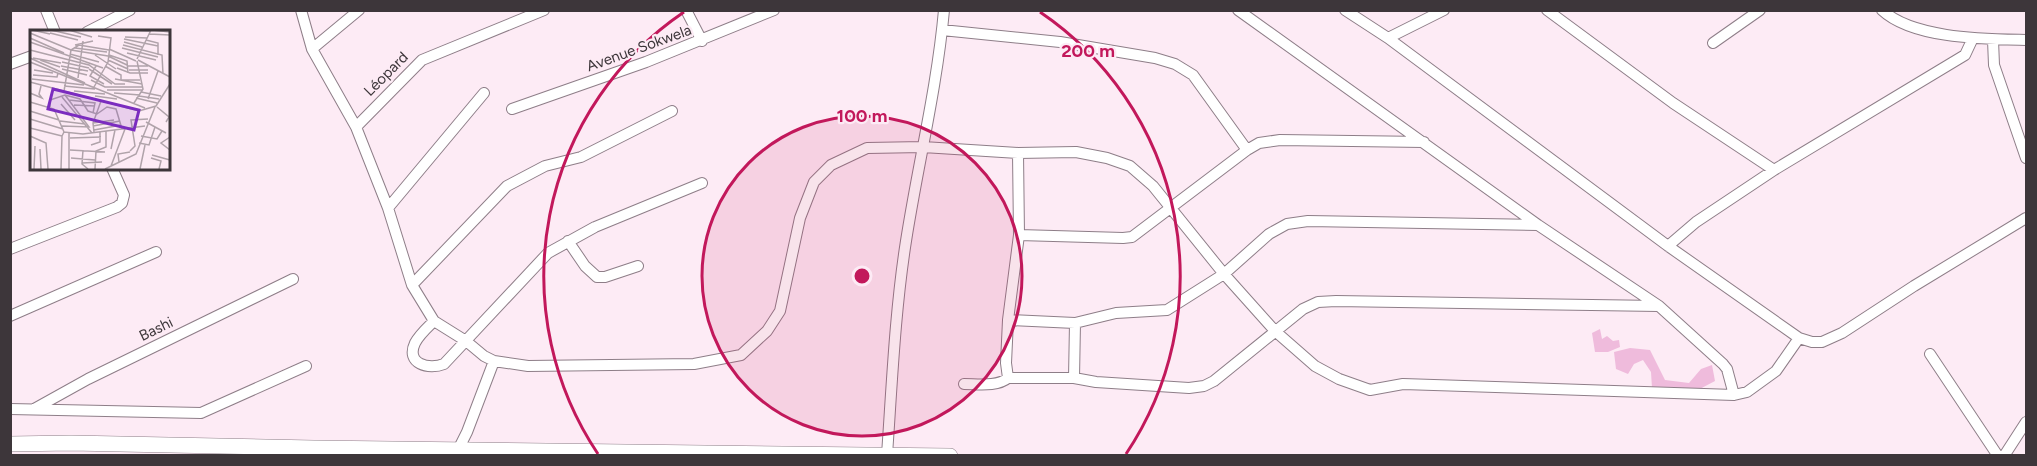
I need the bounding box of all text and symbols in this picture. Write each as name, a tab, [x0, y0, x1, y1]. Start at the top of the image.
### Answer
street label: Avenue Sokwela	[584, 21, 694, 75]
inset map	[30, 30, 170, 170]
text: 200 m	[1061, 40, 1115, 62]
street label: Léopard	[360, 48, 412, 100]
text: 100 m	[837, 105, 887, 127]
centre of rings	[852, 266, 872, 286]
street label: Bashi	[136, 313, 176, 345]

